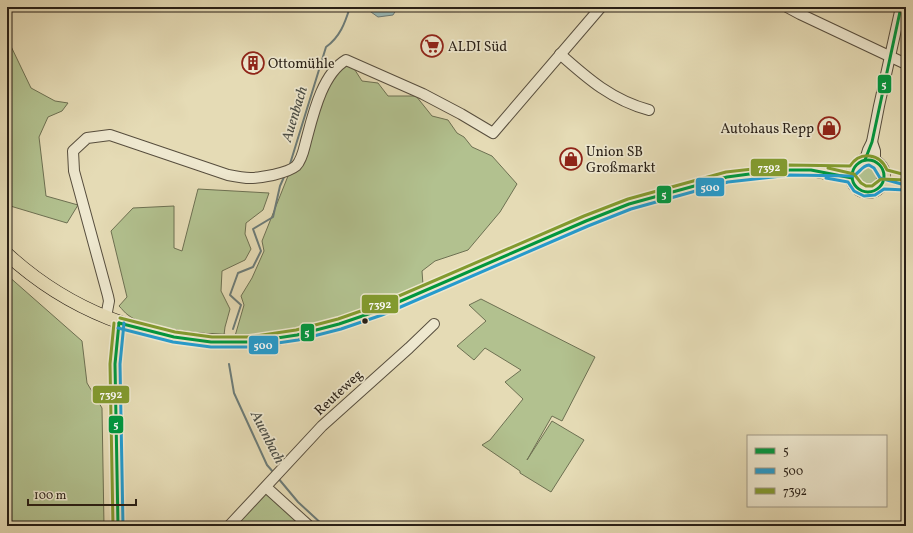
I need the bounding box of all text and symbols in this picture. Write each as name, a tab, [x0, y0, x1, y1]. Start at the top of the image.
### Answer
supermarket icon: ALDI Süd	[419, 33, 445, 59]
place label: ALDI Süd	[448, 38, 507, 57]
building icon: Ottomühle	[240, 50, 266, 76]
place label: Ottomühle	[268, 55, 335, 74]
line badge: 5	[877, 74, 892, 94]
text: 5	[881, 78, 887, 93]
water label: Auenbach	[277, 84, 314, 146]
shop icon: Autohaus Repp	[816, 115, 842, 141]
place label: Autohaus Repp	[720, 120, 814, 139]
place label: Union SB Großmarkt	[586, 143, 656, 178]
shop icon: Union SB Großmarkt	[558, 146, 584, 172]
line badge: 7392	[750, 158, 788, 177]
text: 7392	[758, 161, 780, 176]
line badge: 500	[695, 177, 725, 197]
text: 500	[701, 181, 720, 196]
line badge: 5	[656, 185, 672, 204]
text: 5	[661, 188, 667, 203]
line badge: 7392	[361, 294, 399, 314]
text: 7392	[369, 298, 391, 313]
unlabelled marker	[360, 316, 370, 326]
line badge: 5	[300, 323, 315, 342]
text: 5	[304, 326, 310, 341]
line badge: 500	[248, 335, 279, 355]
text: 500	[254, 339, 273, 354]
street label: Reuteweg	[311, 366, 367, 420]
line badge: 7392	[92, 385, 130, 404]
text: 7392	[100, 388, 122, 403]
water label: Auenbach	[244, 407, 289, 468]
line badge: 5	[108, 415, 124, 434]
text: 5	[113, 418, 119, 433]
legend	[747, 435, 887, 507]
text: 5	[783, 444, 789, 460]
text: 500	[783, 464, 803, 480]
scale bar	[28, 481, 136, 507]
text: 7392	[783, 484, 807, 500]
text: 100 m	[34, 488, 67, 504]

